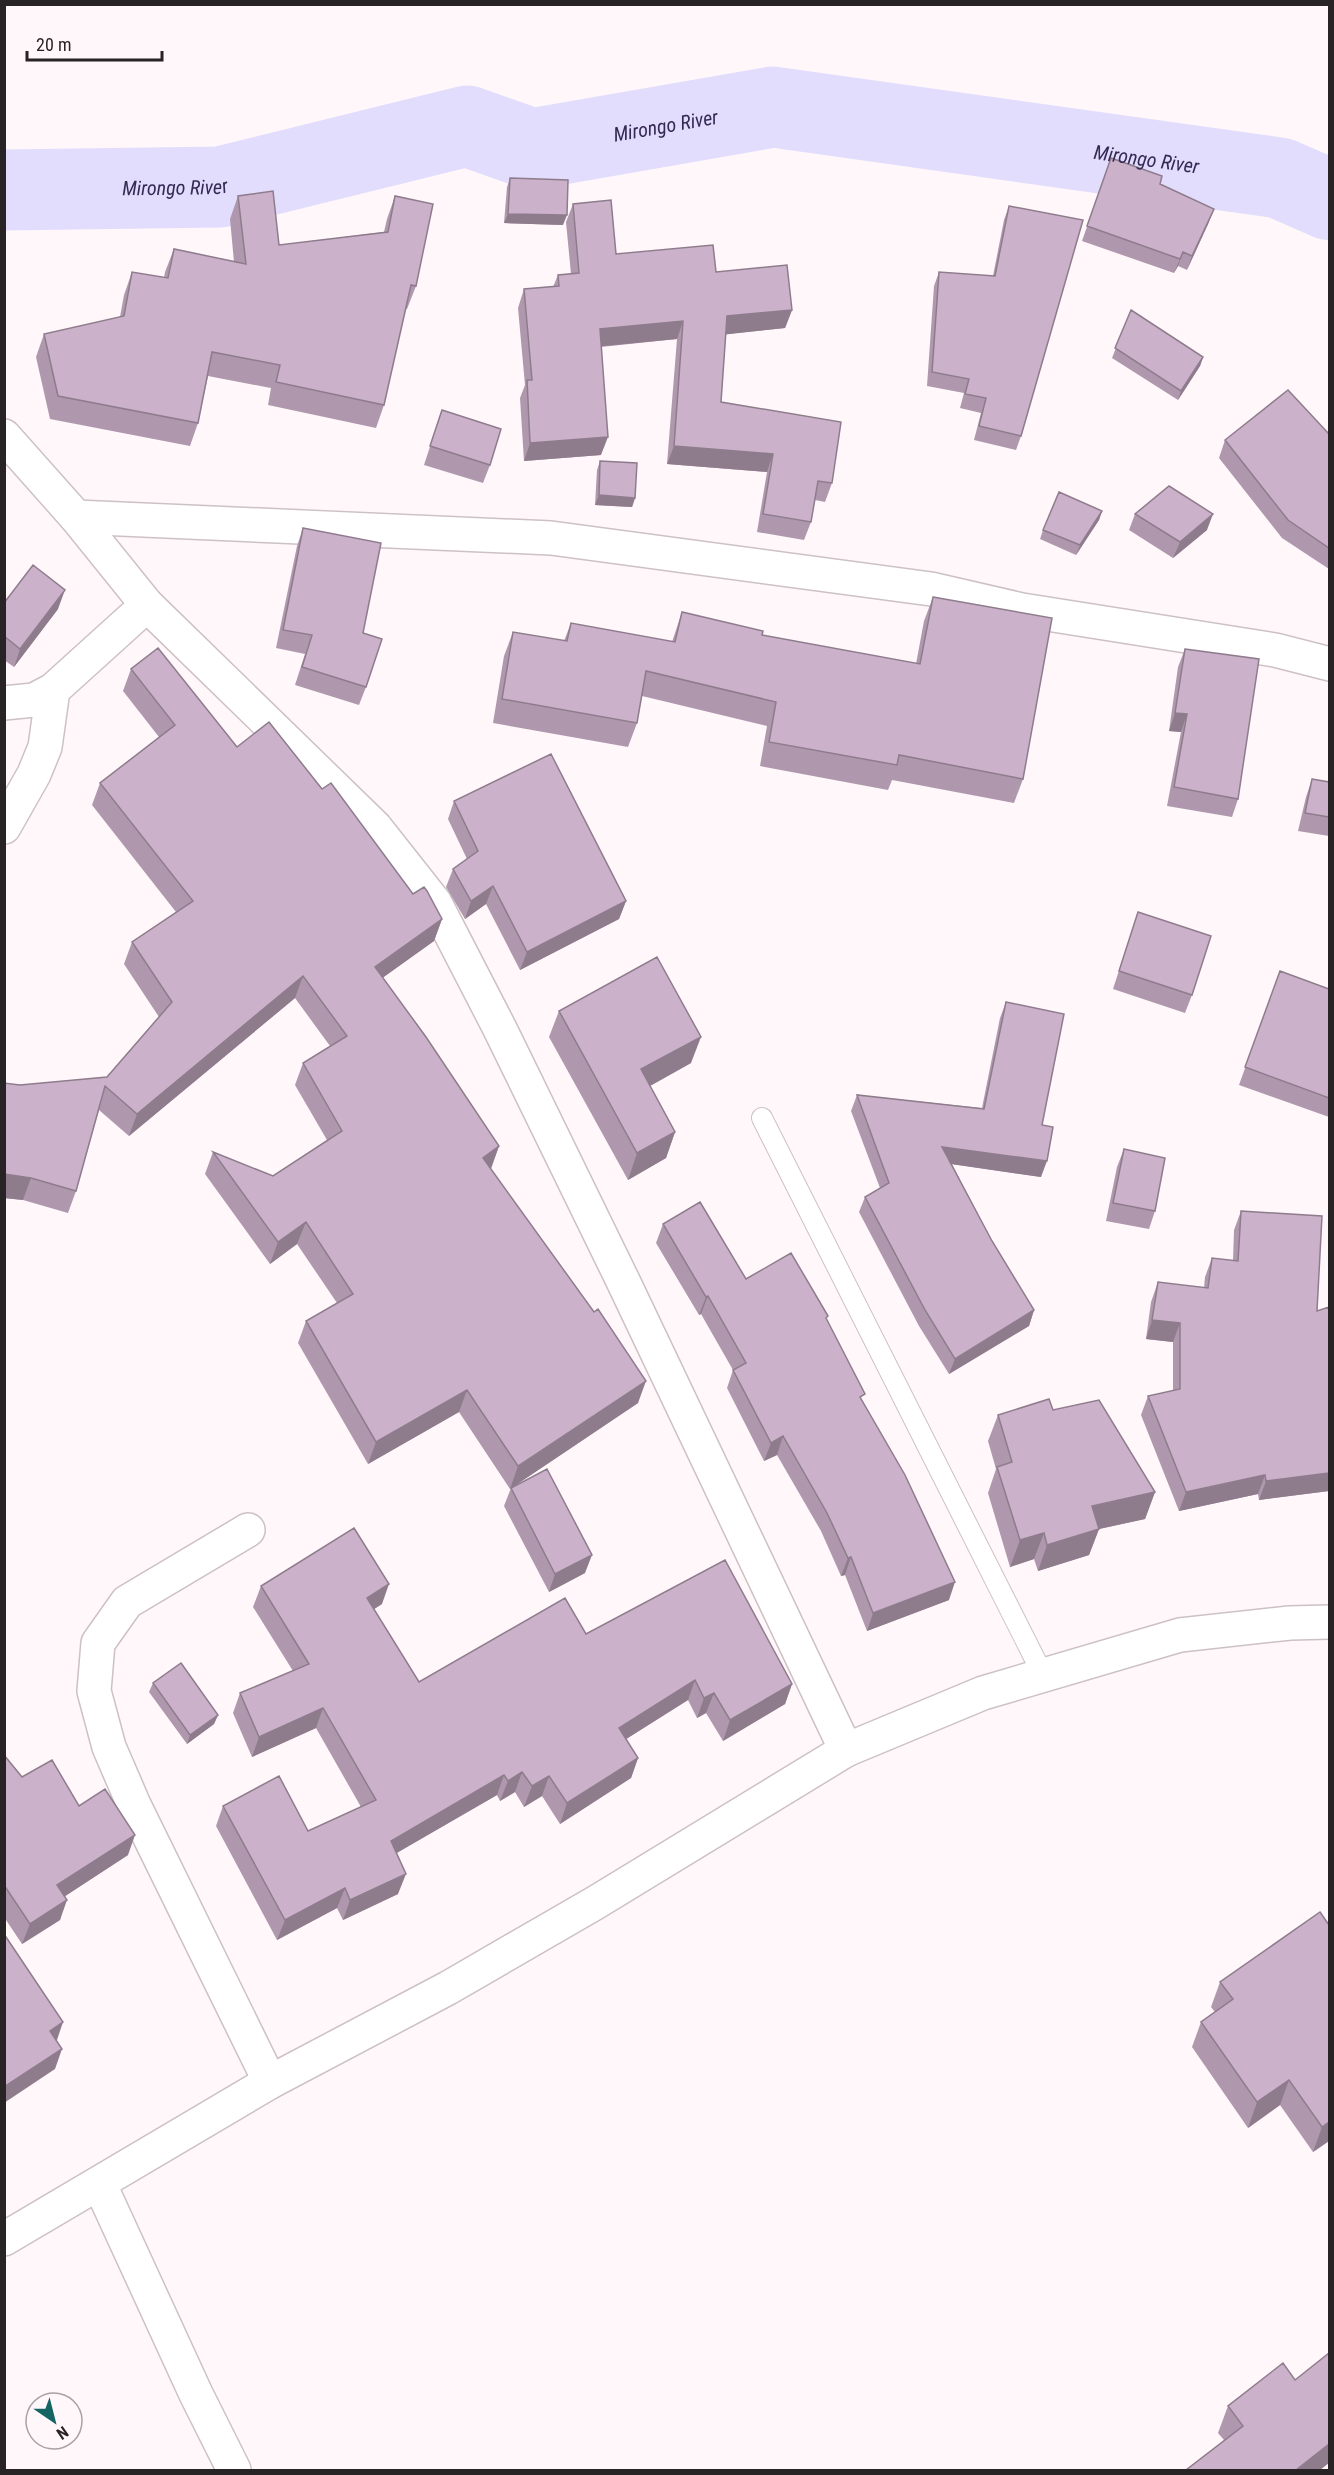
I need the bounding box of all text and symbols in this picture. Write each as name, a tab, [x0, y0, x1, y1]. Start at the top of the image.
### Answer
scale bar	[27, 24, 162, 62]
text: 20 m	[36, 34, 71, 55]
water label: Mirongo River	[611, 105, 721, 147]
water label: Mirongo River	[1092, 140, 1201, 179]
water label: Mirongo River	[122, 173, 232, 200]
north arrow	[24, 2391, 84, 2451]
text: N	[53, 2422, 72, 2443]

